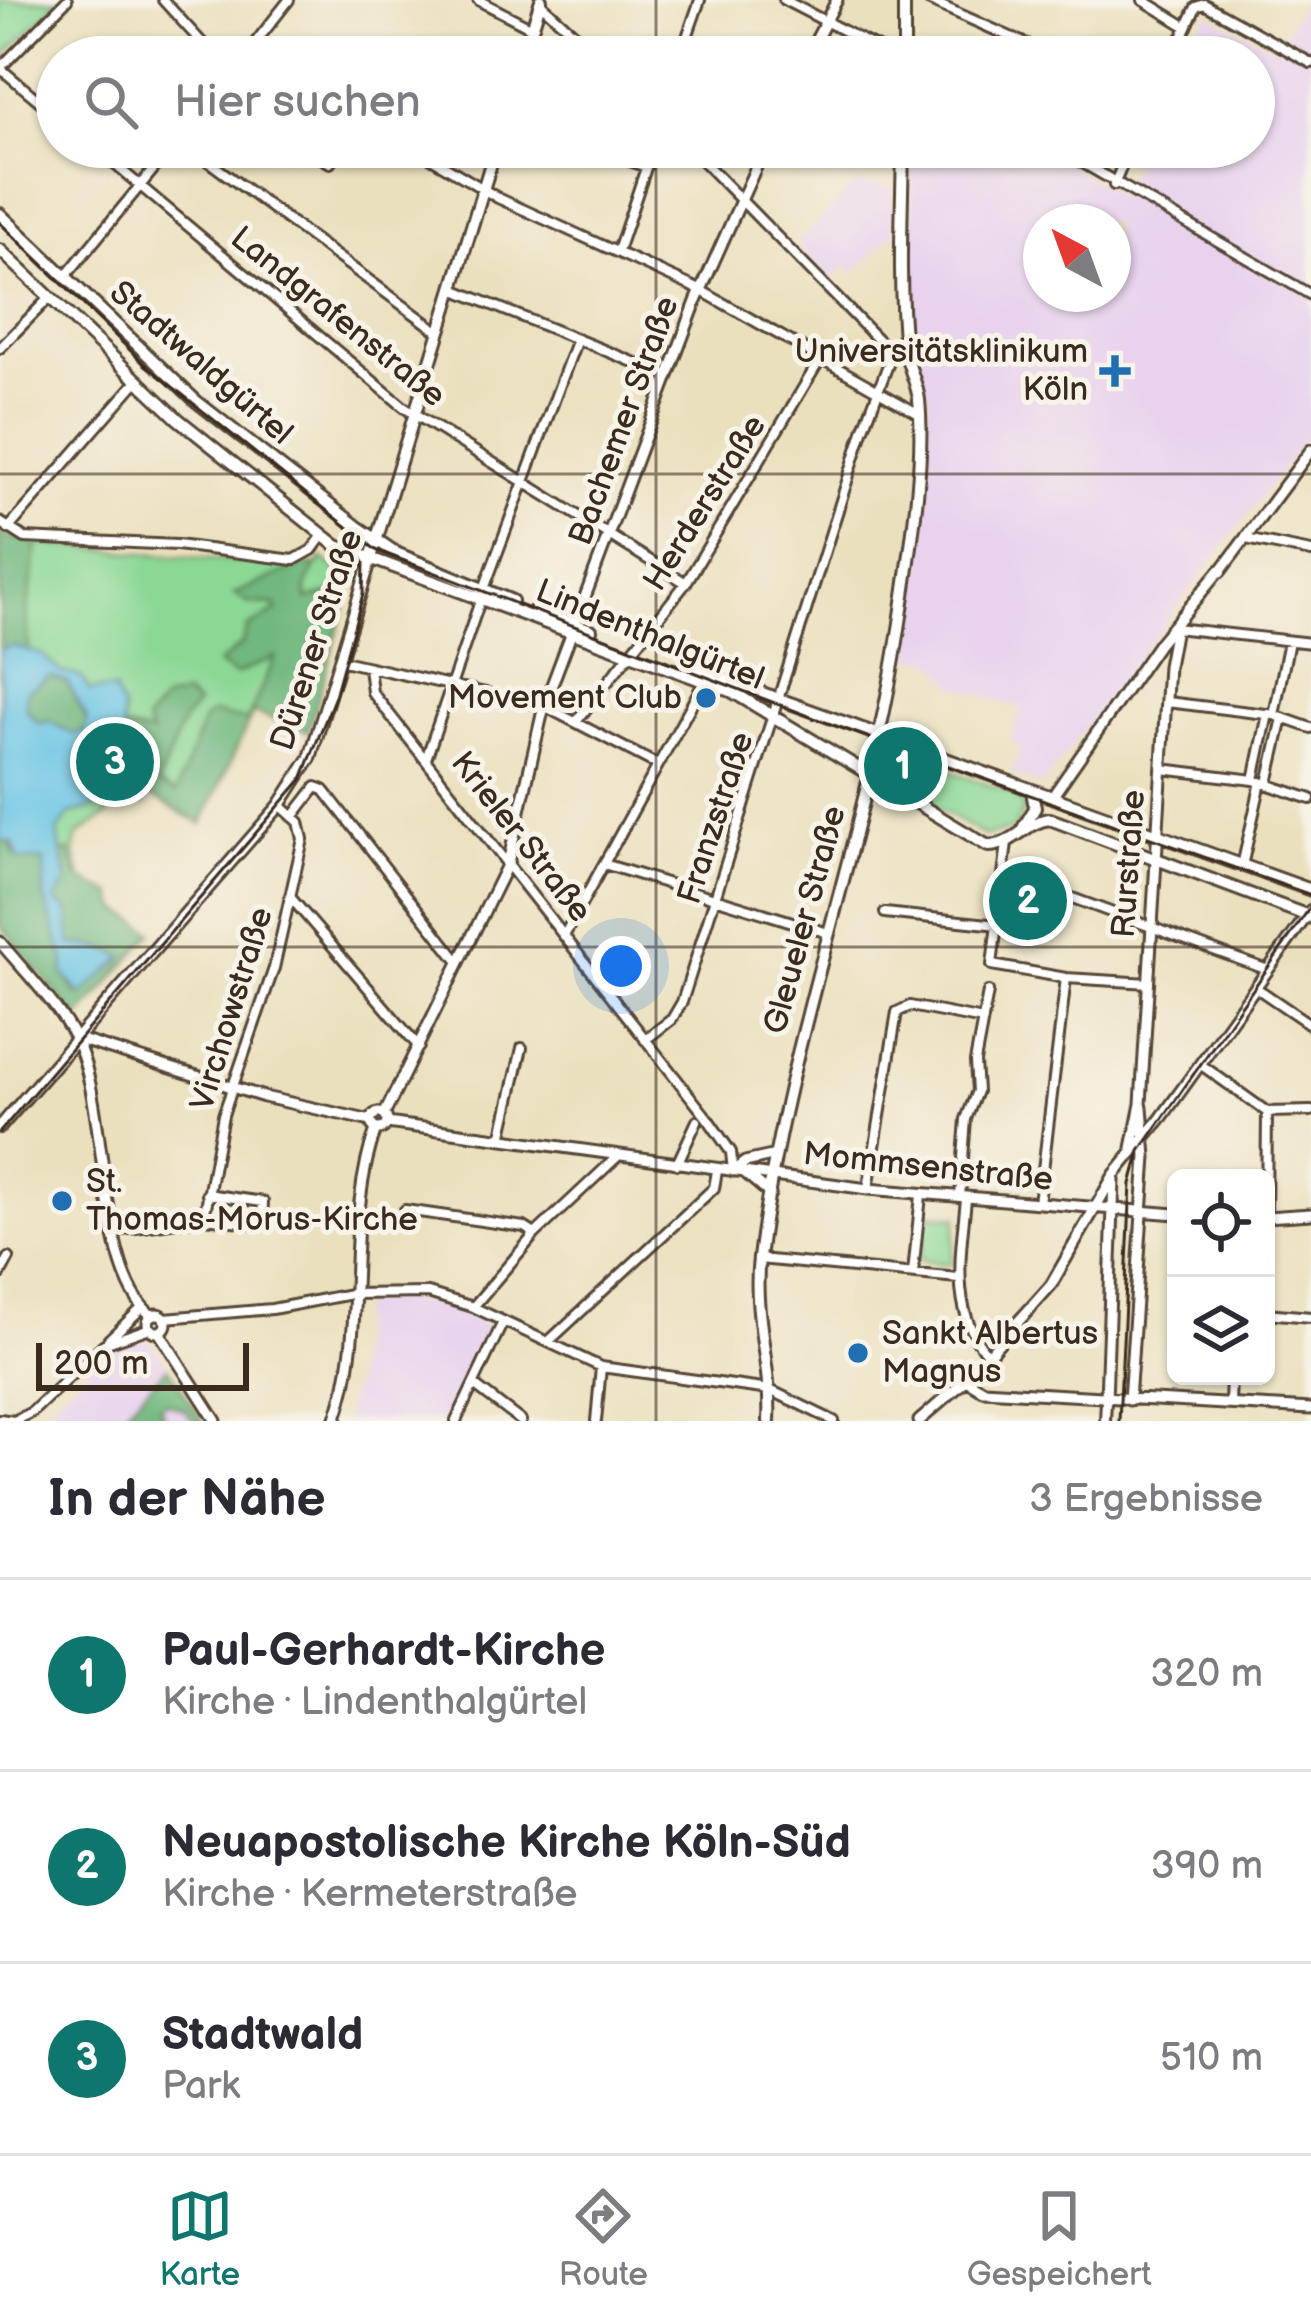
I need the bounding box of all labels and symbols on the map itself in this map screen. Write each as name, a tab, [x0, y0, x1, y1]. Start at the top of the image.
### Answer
north arrow	[1023, 204, 1131, 312]
street label: Landgrafenstraße	[223, 218, 453, 416]
street label: Stadtwaldgürtel	[101, 273, 301, 453]
street label: Bachemer Straße	[560, 291, 688, 551]
place label: Universitätsklinikum Köln	[794, 332, 1088, 410]
marker: Universitätsklinikum Köln	[1099, 355, 1131, 387]
street label: Herderstraße	[635, 408, 775, 598]
street label: Dürener Straße	[262, 525, 372, 755]
street label: Lindenthalgürtel	[530, 571, 770, 699]
place label: Movement Club	[448, 678, 682, 718]
marker: Movement Club	[693, 685, 719, 711]
pin: 3	[76, 717, 154, 807]
pin: 1	[864, 721, 942, 811]
street label: Franzstraße	[669, 727, 763, 909]
street label: Krieler Straße	[442, 744, 600, 930]
street label: Rurstraße	[1104, 789, 1154, 939]
street label: Gleueler Straße	[755, 802, 855, 1038]
pin: 2	[989, 856, 1067, 946]
street label: Virchowstraße	[182, 903, 282, 1115]
your location	[591, 936, 651, 996]
street label: Mommsenstraße	[801, 1134, 1055, 1200]
place label: St. Thomas-Morus-Kirche	[86, 1162, 418, 1240]
marker: St. Thomas-Morus-Kirche	[49, 1188, 75, 1214]
place label: Sankt Albertus Magnus	[882, 1314, 1098, 1392]
scale bar	[36, 1337, 249, 1390]
marker: Sankt Albertus Magnus	[845, 1340, 871, 1366]

